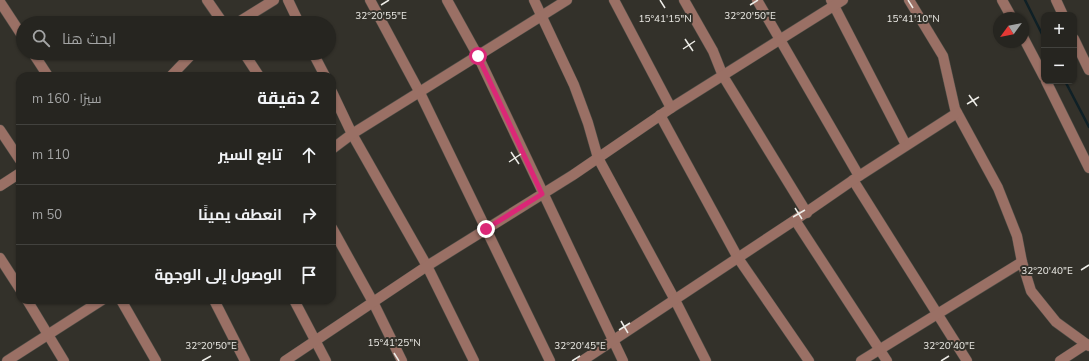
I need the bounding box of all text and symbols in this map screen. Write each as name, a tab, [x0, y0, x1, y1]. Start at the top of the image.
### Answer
text: 32°20'55"E	[355, 9, 407, 23]
text: 32°20'50"E	[724, 9, 776, 23]
text: 15°41'15"N	[638, 12, 692, 26]
text: 15°41'10"N	[886, 12, 940, 26]
north arrow	[993, 12, 1029, 48]
map controls	[1041, 12, 1077, 84]
button: +	[1041, 12, 1077, 48]
search box	[16, 16, 336, 60]
icon: search	[30, 27, 52, 49]
text: ابحث هنا	[62, 29, 116, 49]
route start	[469, 47, 487, 65]
button: −	[1041, 48, 1077, 84]
text: 2 دقيقة	[257, 87, 320, 110]
text: سيرًا · 160 m	[32, 90, 102, 108]
icon: ahead	[298, 144, 320, 166]
text: تابع السير	[218, 145, 282, 165]
text: 110 m	[32, 146, 70, 164]
icon: right	[298, 204, 320, 226]
text: انعطف يمينًا	[198, 205, 282, 225]
text: 50 m	[32, 206, 62, 224]
route end	[477, 220, 495, 238]
icon: arrive	[298, 264, 320, 286]
text: 32°20'40"E	[1021, 264, 1073, 278]
text: الوصول إلى الوجهة	[154, 265, 282, 285]
text: 15°41'25"N	[367, 336, 421, 350]
text: 32°20'50"E	[185, 339, 237, 353]
text: 32°20'45"E	[554, 339, 606, 353]
text: 32°20'40"E	[923, 339, 975, 353]

